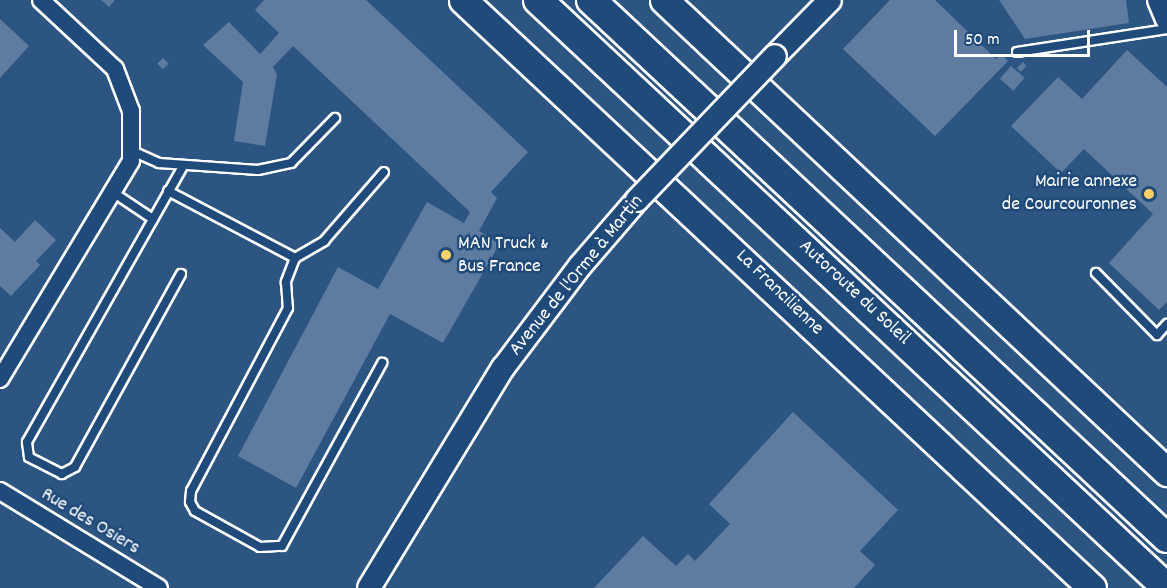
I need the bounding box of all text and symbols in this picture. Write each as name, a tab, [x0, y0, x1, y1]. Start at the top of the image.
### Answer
scale bar	[957, 18, 1094, 56]
text: 50 m	[965, 28, 1000, 53]
place label: Mairie annexe de Courcouronnes	[1002, 170, 1137, 217]
marker: Mairie annexe de Courcouronnes	[1142, 187, 1156, 201]
street label: Avenue de l'Orme à Martin	[505, 191, 649, 361]
place label: MAN Truck & Bus France	[458, 232, 549, 279]
street label: Autoroute du Soleil	[793, 235, 915, 351]
street label: La Francilienne	[730, 245, 828, 341]
marker: MAN Truck & Bus France	[439, 248, 453, 262]
street label: Rue des Osiers	[36, 483, 144, 561]

